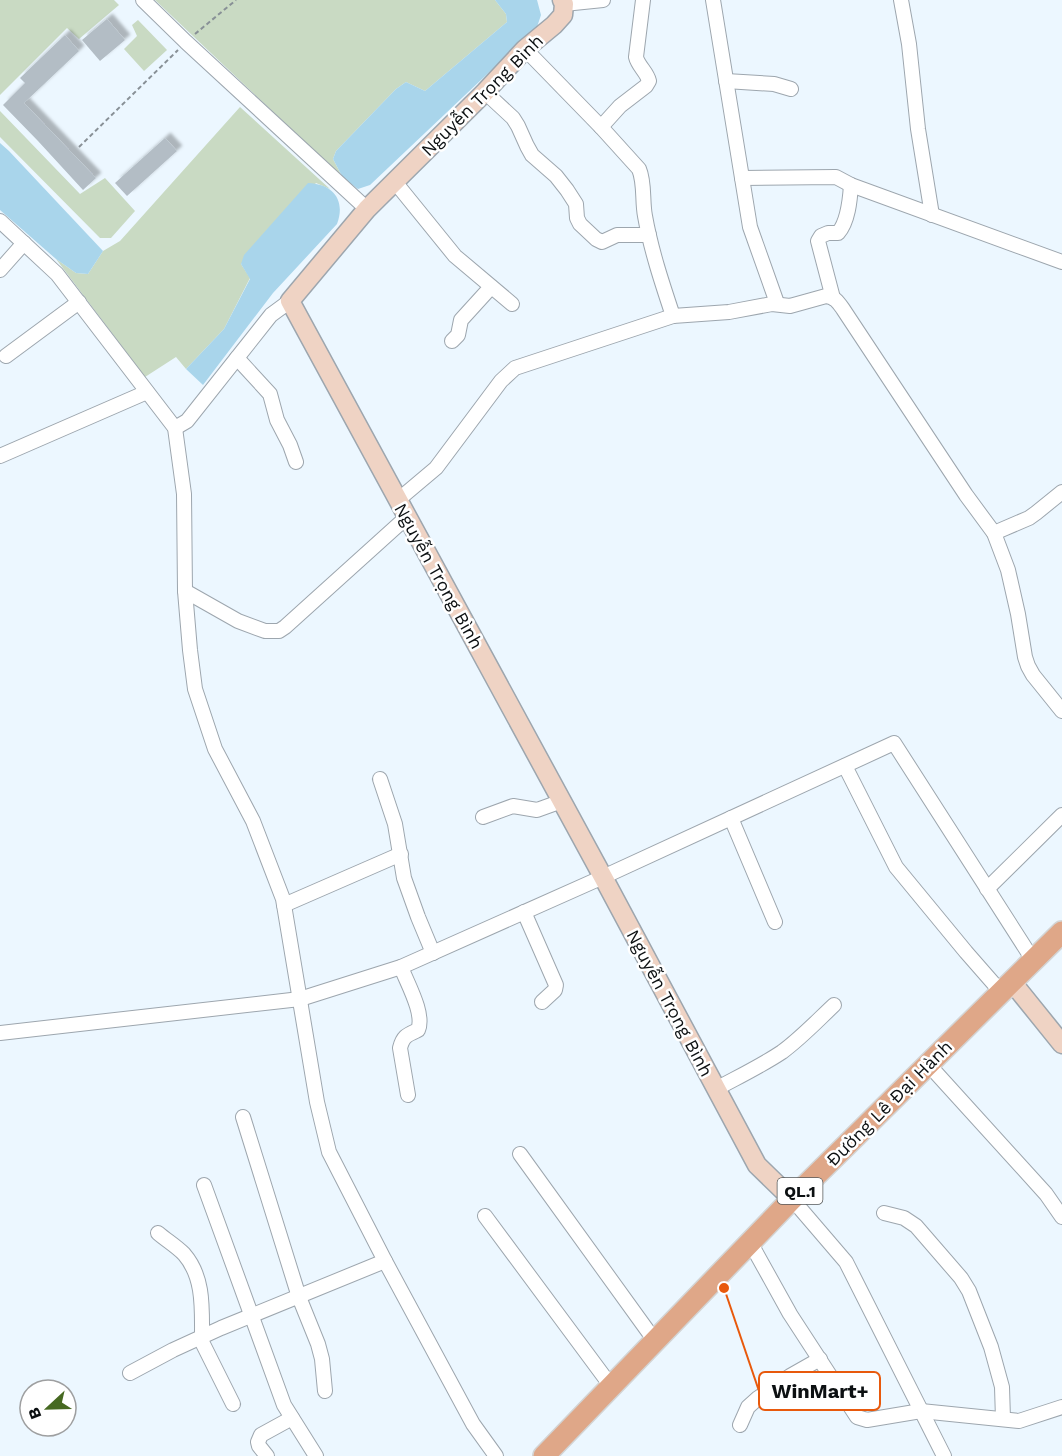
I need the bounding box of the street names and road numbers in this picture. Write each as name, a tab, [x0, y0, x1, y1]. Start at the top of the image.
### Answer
street label: Nguyễn Trọng Bình	[417, 30, 547, 160]
street label: Nguyễn Trọng Bình	[390, 499, 488, 653]
street label: Nguyễn Trọng Bình	[622, 926, 718, 1080]
street label: Đường Lê Đại Hành	[822, 1036, 956, 1170]
road number: QL.1	[778, 1178, 822, 1204]

